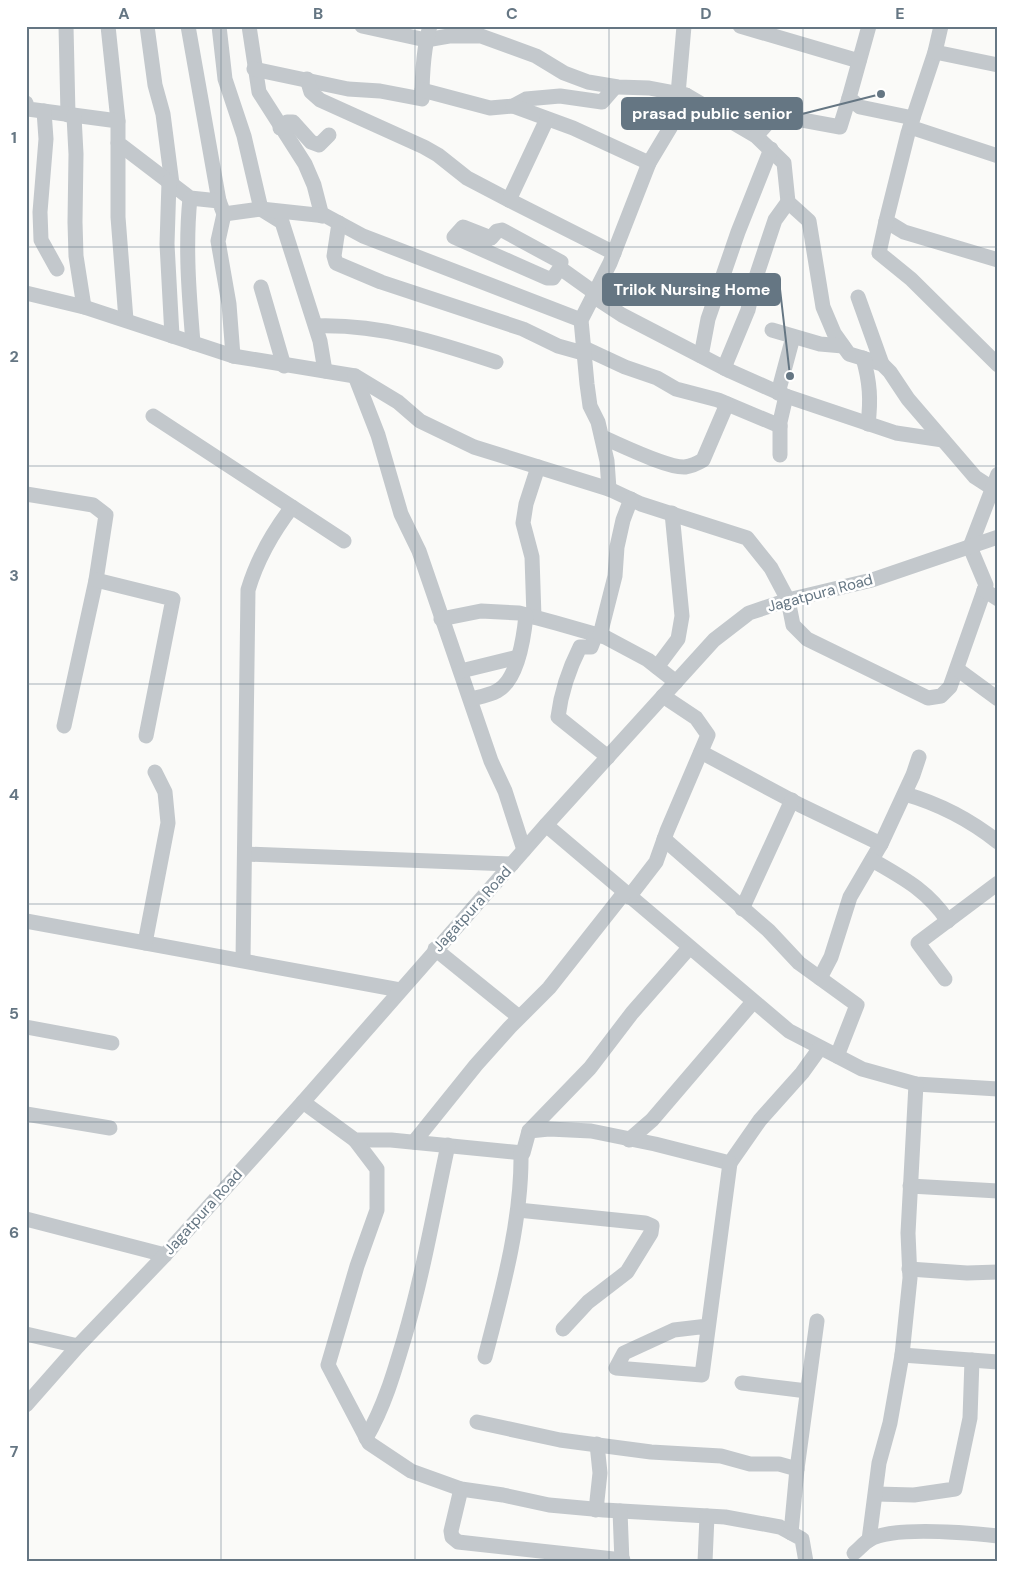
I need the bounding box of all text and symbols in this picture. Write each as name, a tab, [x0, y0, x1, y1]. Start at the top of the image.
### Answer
text: A	[118, 3, 130, 24]
text: B	[313, 3, 323, 24]
text: C	[506, 3, 518, 24]
text: D	[700, 3, 712, 24]
text: E	[895, 3, 905, 24]
callout: prasad public senior	[622, 98, 802, 129]
text: prasad public senior	[632, 103, 793, 124]
text: 1	[11, 127, 17, 148]
callout: Trilok Nursing Home	[603, 274, 780, 305]
text: Trilok Nursing Home	[614, 279, 770, 300]
text: 2	[9, 346, 19, 367]
text: 3	[9, 565, 19, 586]
street label: Jagatpura Road	[765, 569, 875, 617]
text: 4	[9, 784, 19, 805]
street label: Jagatpura Road	[428, 862, 516, 956]
text: 5	[9, 1003, 19, 1024]
street label: Jagatpura Road	[159, 1165, 247, 1259]
text: 6	[9, 1222, 19, 1243]
text: 7	[10, 1441, 19, 1462]

